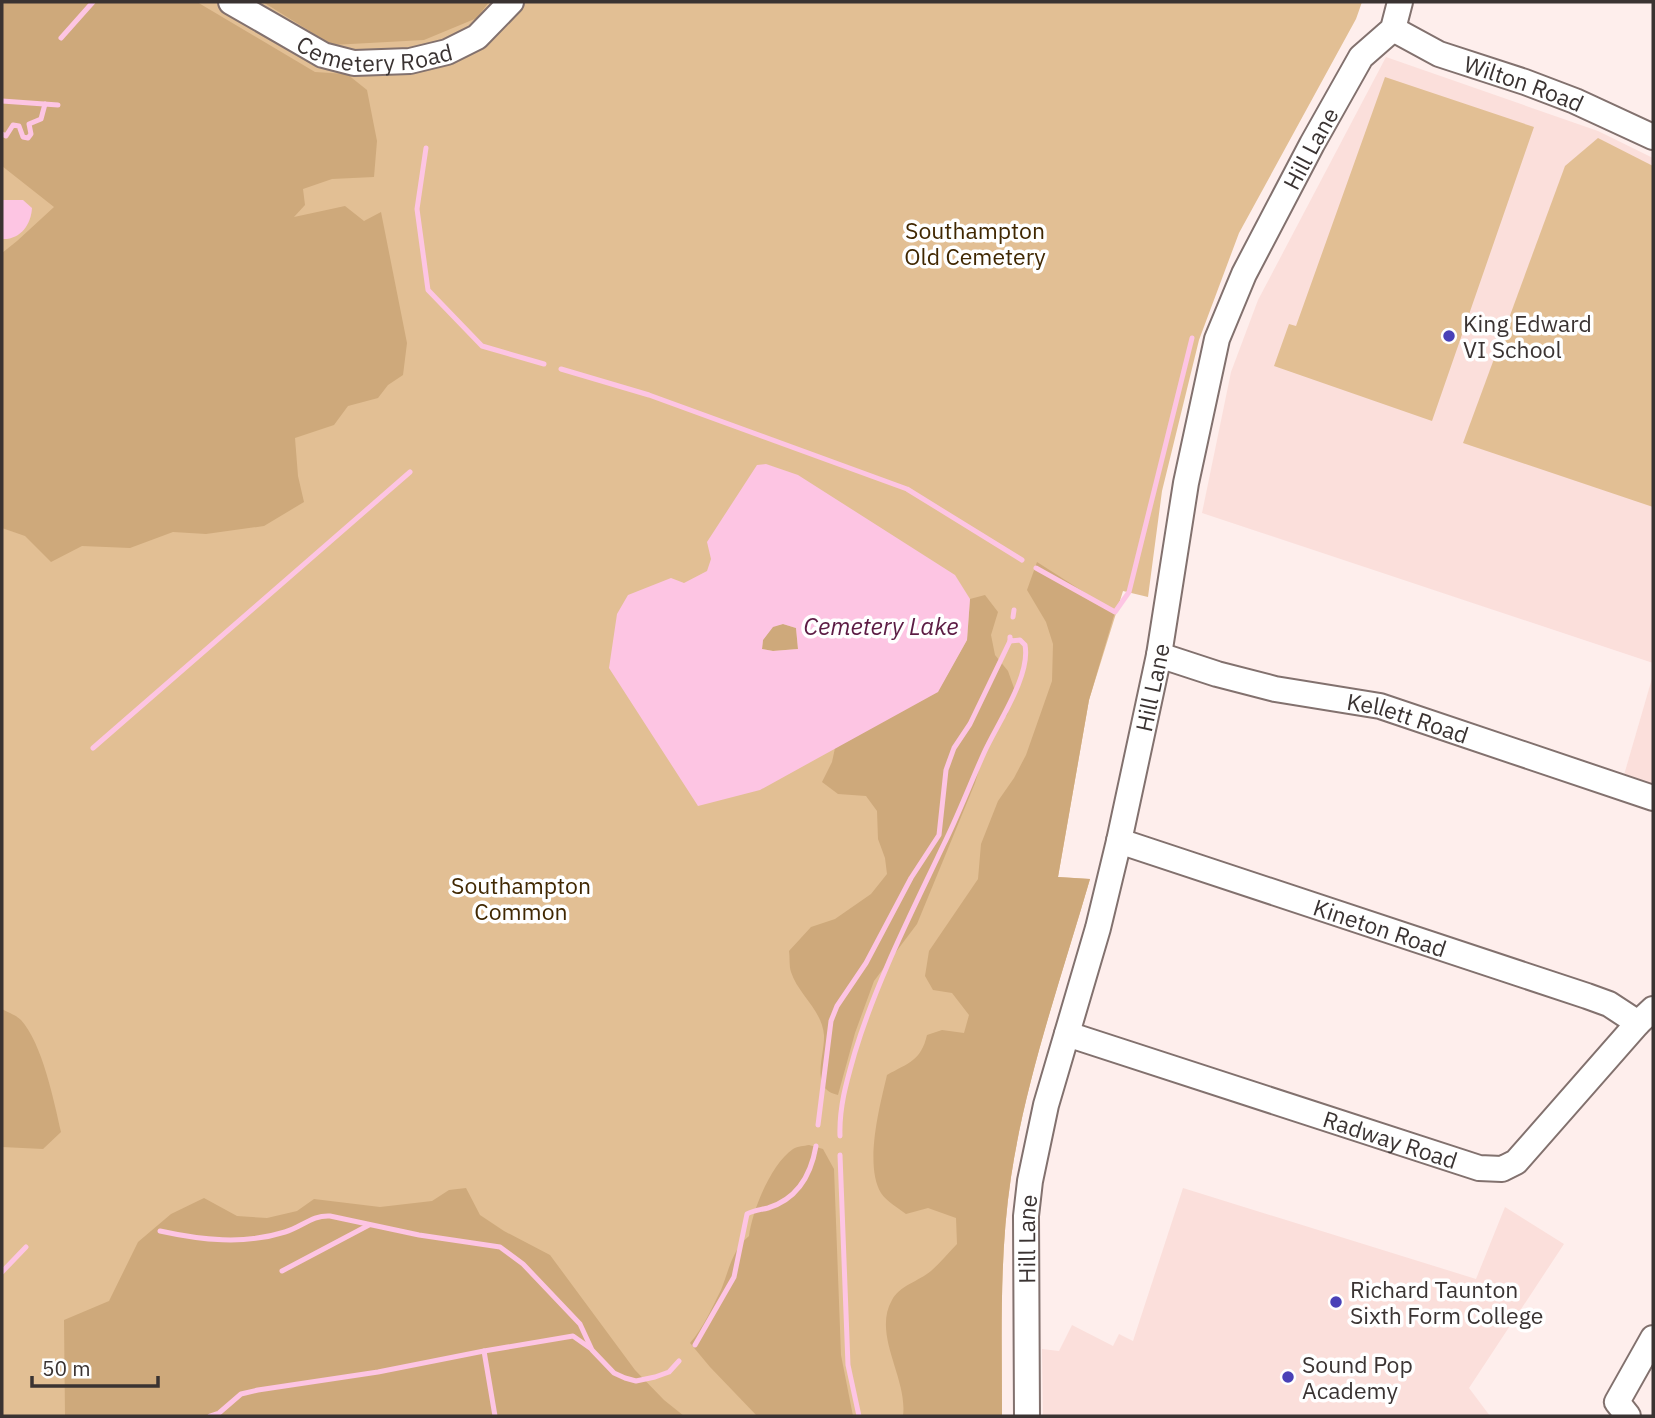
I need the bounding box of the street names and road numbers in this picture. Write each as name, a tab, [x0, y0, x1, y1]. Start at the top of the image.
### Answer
street label: Cemetery Road	[292, 28, 455, 78]
street label: Wilton Road	[1460, 48, 1589, 118]
street label: Hill Lane	[1276, 102, 1345, 195]
street label: Hill Lane	[1128, 641, 1176, 734]
street label: Kellett Road	[1345, 686, 1473, 750]
street label: Kineton Road	[1310, 891, 1450, 963]
street label: Radway Road	[1319, 1103, 1461, 1175]
street label: Hill Lane	[1011, 1193, 1043, 1284]

